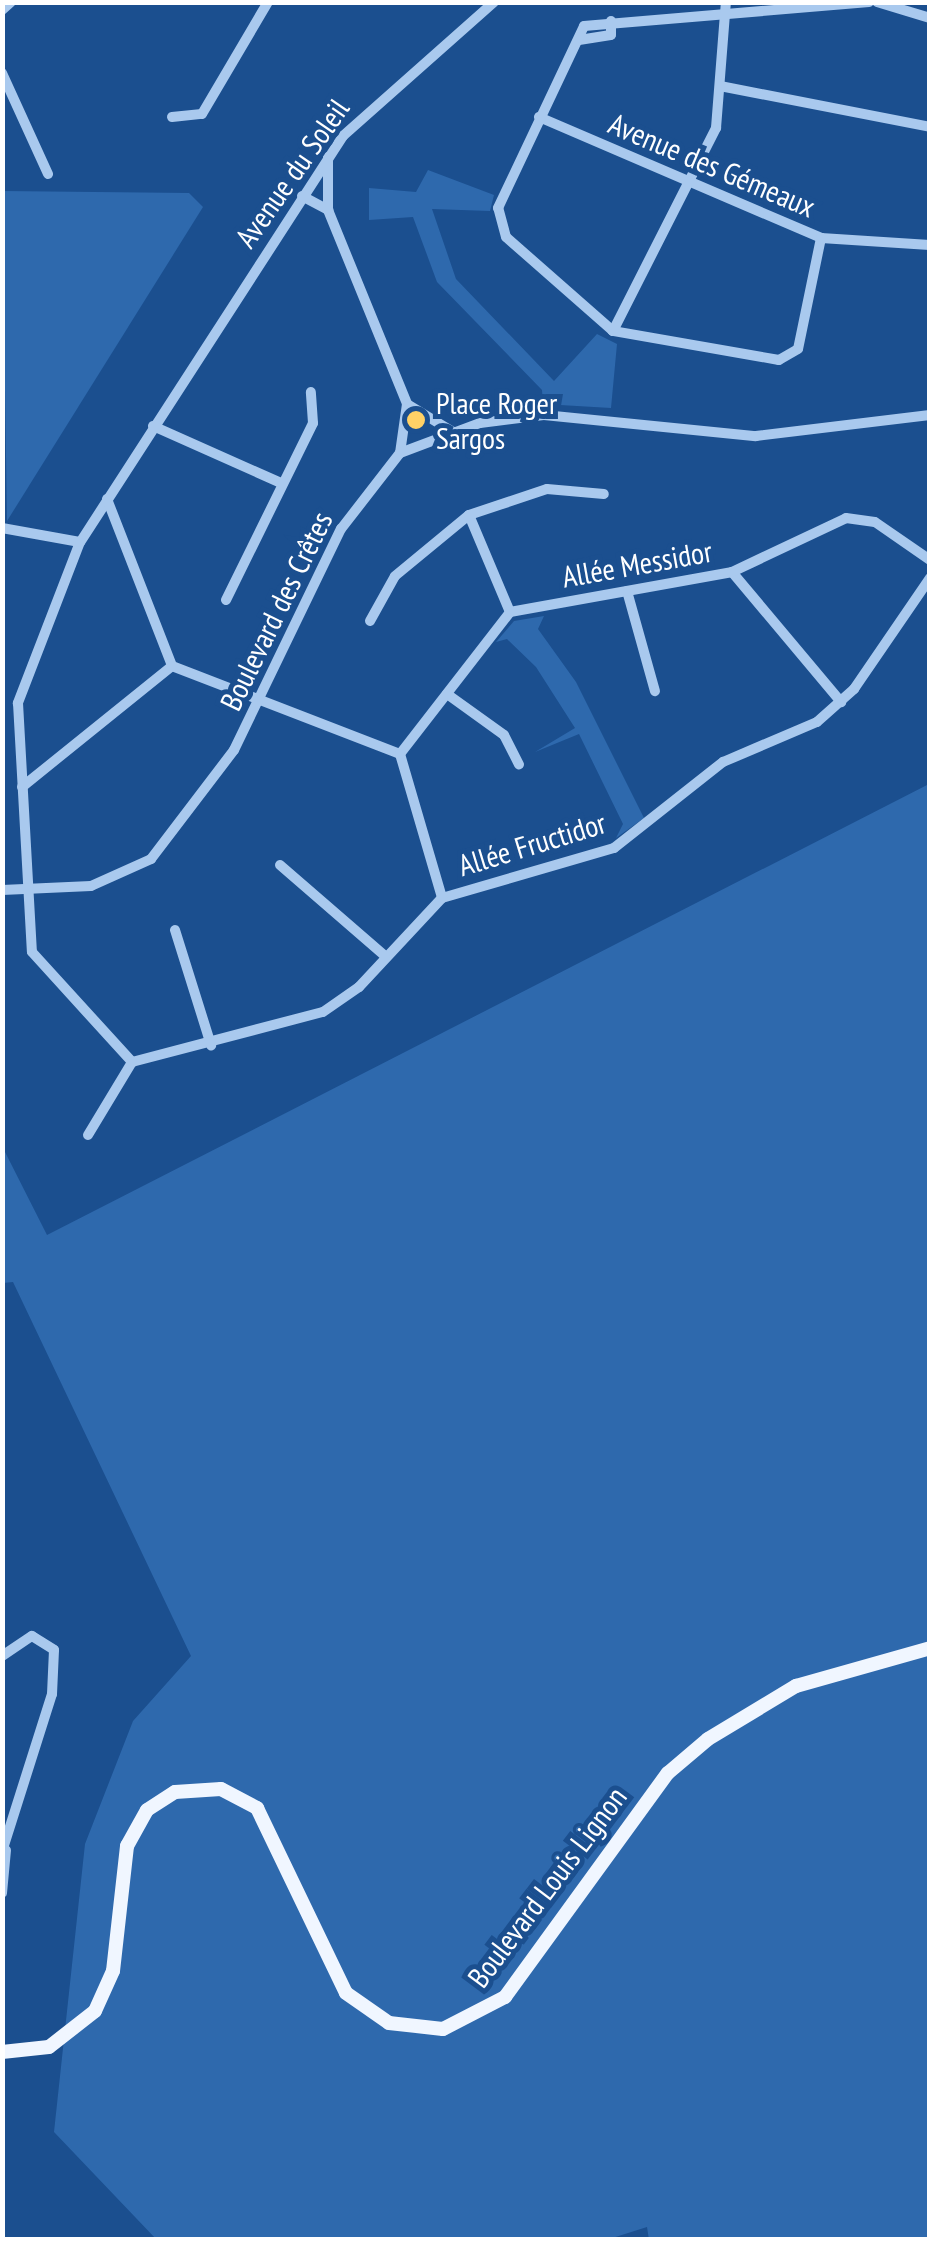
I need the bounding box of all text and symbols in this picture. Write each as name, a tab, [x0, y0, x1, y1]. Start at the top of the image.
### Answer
street label: Avenue du Soleil	[228, 92, 356, 254]
street label: Avenue des Gémeaux	[603, 105, 821, 225]
place label: Place Roger Sargos	[436, 385, 557, 456]
marker: Place Roger Sargos	[405, 409, 427, 431]
street label: Boulevard des Crêtes	[212, 506, 340, 716]
street label: Allée Messidor	[559, 533, 715, 595]
street label: Allée Fructidor	[454, 805, 610, 883]
street label: Boulevard Louis Lignon	[460, 1780, 634, 1994]

